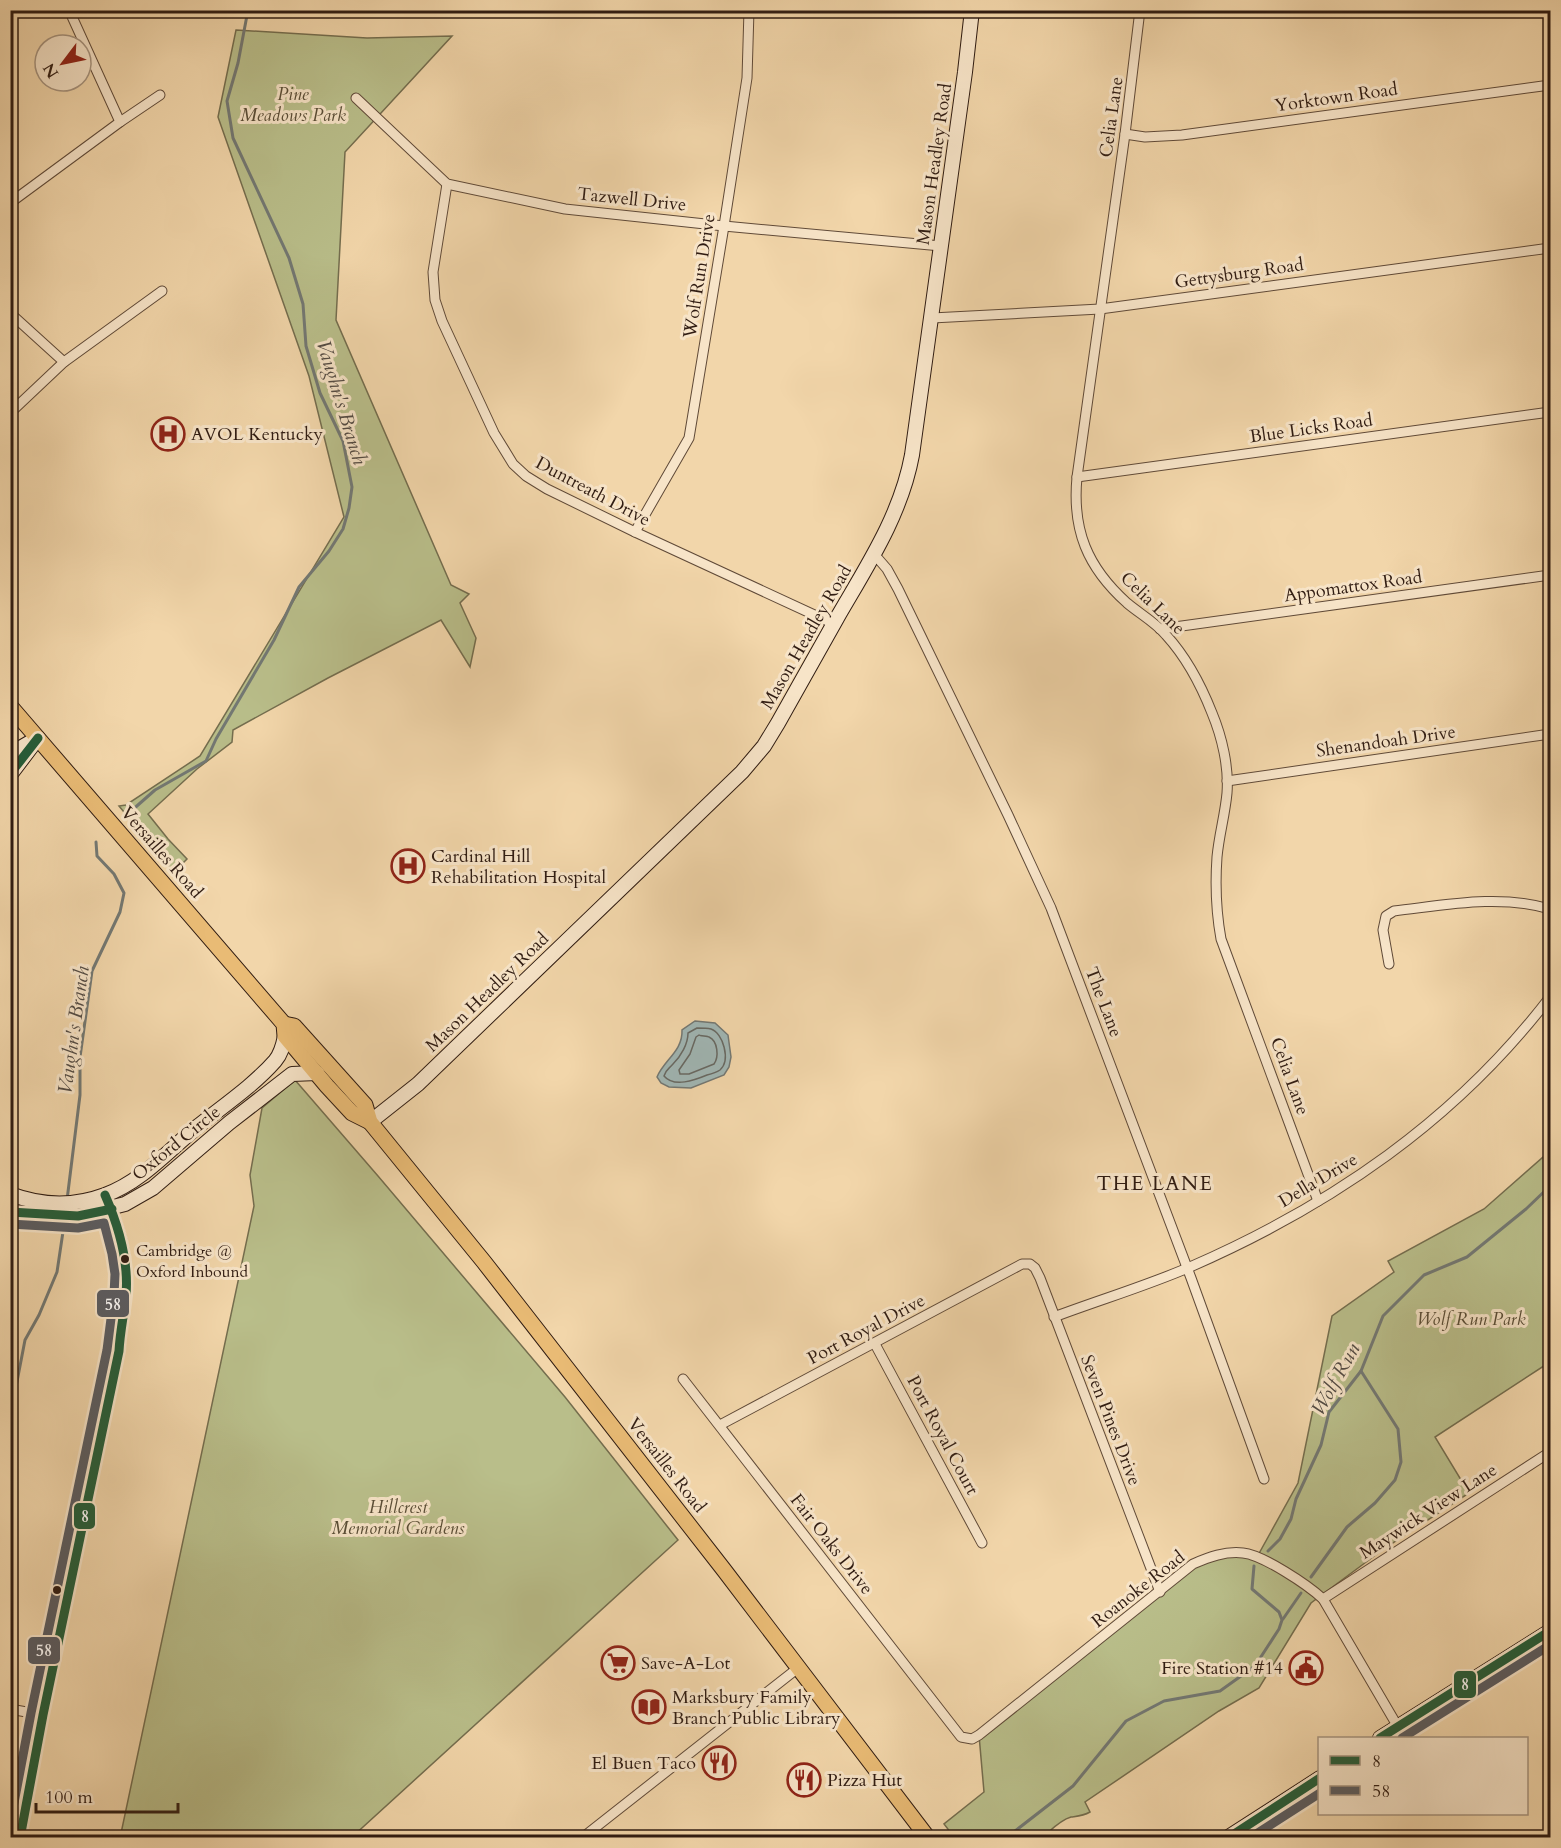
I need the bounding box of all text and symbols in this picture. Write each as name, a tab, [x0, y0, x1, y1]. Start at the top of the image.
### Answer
north arrow	[33, 33, 93, 93]
text: N	[38, 59, 64, 82]
street label: Celia Lane	[1093, 75, 1130, 159]
street label: Yorktown Road	[1273, 76, 1400, 118]
street label: Mason Headley Road	[911, 81, 958, 246]
park label: Pine Meadows Park	[240, 82, 346, 128]
street label: Tazwell Drive	[576, 181, 688, 218]
street label: Wolf Run Drive	[677, 212, 722, 341]
street label: Gettysburg Road	[1173, 252, 1306, 295]
water label: Vaughn's Branch	[310, 336, 373, 468]
street label: Blue Licks Road	[1248, 407, 1375, 449]
hospital icon: AVOL Kentucky	[150, 416, 186, 452]
place label: AVOL Kentucky	[191, 422, 324, 447]
street label: Duntreath Drive	[531, 451, 655, 532]
street label: Mason Headley Road	[755, 560, 858, 714]
street label: Appomattox Road	[1282, 564, 1424, 609]
street label: Celia Lane	[1115, 566, 1191, 641]
street label: Shenandoah Drive	[1315, 719, 1457, 764]
street label: Versailles Road	[115, 801, 209, 904]
place label: Cardinal Hill Rehabilitation Hospital	[431, 844, 607, 890]
hospital icon: Cardinal Hill Rehabilitation Hospital	[390, 848, 426, 884]
street label: Mason Headley Road	[420, 927, 555, 1058]
water label: Vaughn's Branch	[51, 964, 96, 1096]
street label: The Lane	[1079, 964, 1128, 1041]
street label: Celia Lane	[1264, 1034, 1315, 1119]
street label: Oxford Circle	[127, 1100, 226, 1187]
street label: Della Drive	[1274, 1147, 1362, 1214]
district label: THE LANE	[1097, 1170, 1213, 1197]
place label: Cambridge @ Oxford Inbound	[136, 1240, 249, 1283]
marker: Cambridge @ Oxford Inbound	[119, 1253, 131, 1265]
street label: Port Royal Drive	[803, 1288, 929, 1371]
line badge: 58	[96, 1289, 130, 1318]
text: 58	[105, 1294, 121, 1316]
park label: Wolf Run Park	[1416, 1307, 1526, 1332]
water label: Wolf Run	[1305, 1338, 1366, 1420]
street label: Seven Pines Drive	[1074, 1351, 1147, 1489]
street label: Port Royal Court	[901, 1371, 985, 1500]
street label: Versailles Road	[621, 1412, 712, 1518]
street label: Maywick View Lane	[1355, 1458, 1502, 1565]
street label: Fair Oaks Drive	[784, 1489, 879, 1600]
park label: Hillcrest Memorial Gardens	[332, 1495, 465, 1541]
line badge: 8	[73, 1502, 96, 1530]
text: 8	[81, 1506, 89, 1528]
street label: Roanoke Road	[1086, 1545, 1191, 1634]
unlabelled marker	[51, 1584, 63, 1596]
line badge: 58	[27, 1636, 61, 1665]
text: 58	[36, 1640, 52, 1662]
supermarket icon: Save-A-Lot	[600, 1645, 636, 1681]
public building icon: Fire Station #14	[1288, 1650, 1324, 1686]
place label: Save-A-Lot	[641, 1651, 731, 1676]
place label: Fire Station #14	[1161, 1656, 1283, 1681]
line badge: 8	[1453, 1670, 1477, 1699]
text: 8	[1461, 1674, 1469, 1696]
place label: Marksbury Family Branch Public Library	[672, 1685, 841, 1731]
library icon: Marksbury Family Branch Public Library	[631, 1689, 667, 1725]
legend	[1318, 1737, 1528, 1815]
restaurant icon: El Buen Taco	[701, 1745, 737, 1781]
text: 8	[1372, 1749, 1381, 1774]
place label: El Buen Taco	[591, 1751, 696, 1776]
restaurant icon: Pizza Hut	[786, 1762, 822, 1798]
place label: Pizza Hut	[827, 1768, 902, 1793]
scale bar	[36, 1776, 178, 1814]
text: 58	[1372, 1779, 1390, 1804]
text: 100 m	[45, 1785, 93, 1810]

